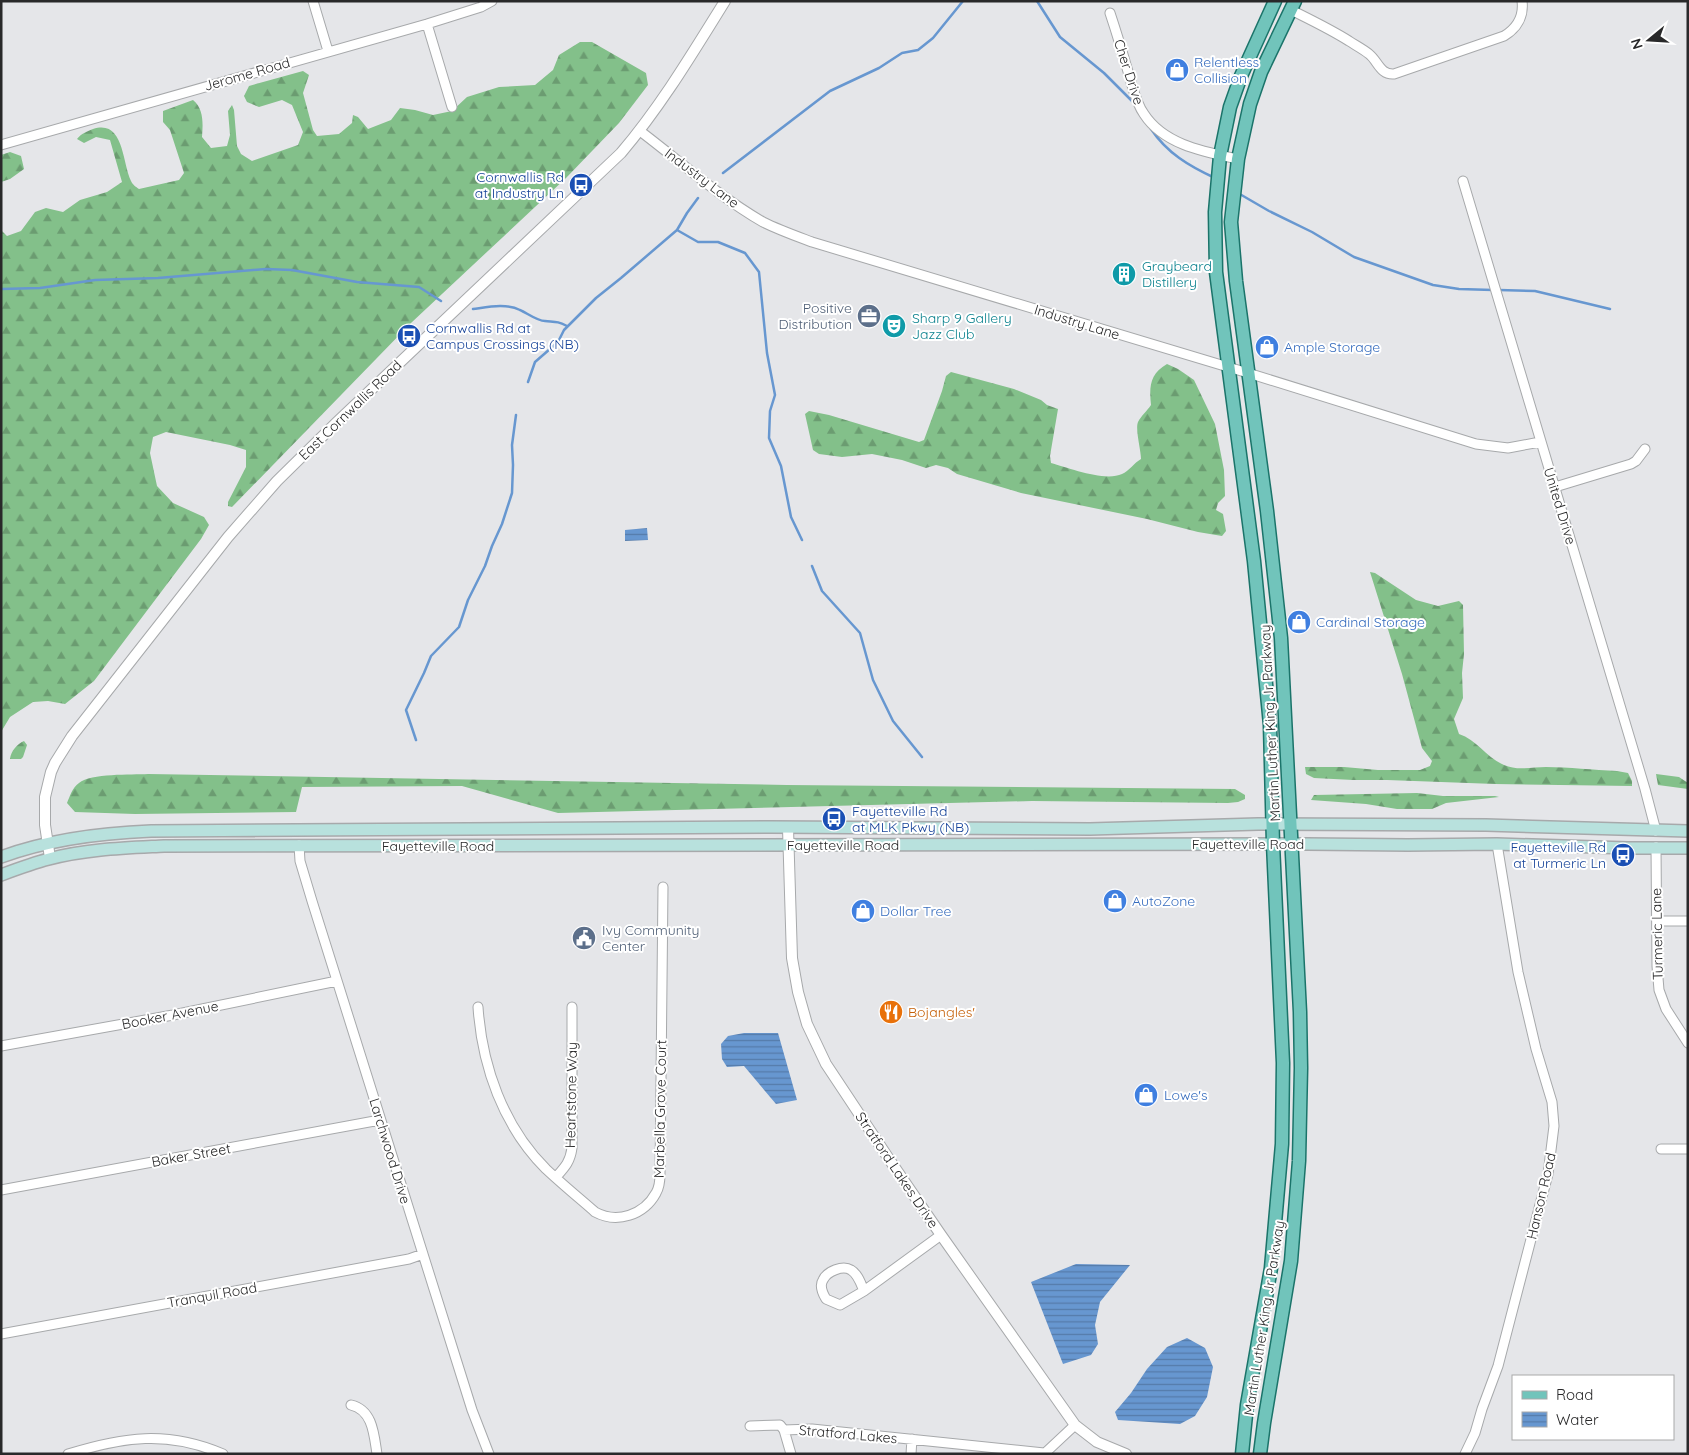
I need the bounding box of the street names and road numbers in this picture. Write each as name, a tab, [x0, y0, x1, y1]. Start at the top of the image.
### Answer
street label: Cher Drive	[1110, 37, 1148, 107]
street label: Jerome Road	[202, 53, 292, 95]
street label: Industry Lane	[661, 144, 743, 212]
street label: Industry Lane	[1032, 300, 1122, 344]
street label: East Cornwallis Road	[295, 356, 405, 464]
street label: United Drive	[1540, 465, 1580, 547]
street label: Martin Luther King Jr Parkway	[1256, 624, 1284, 822]
street label: Fayetteville Road	[1192, 835, 1304, 853]
street label: Fayetteville Road	[787, 836, 899, 854]
street label: Fayetteville Road	[382, 837, 494, 855]
street label: Turmeric Lane	[1647, 888, 1667, 980]
street label: Booker Avenue	[120, 997, 220, 1033]
street label: Marbella Grove Court	[650, 1039, 670, 1178]
street label: Heartstone Way	[561, 1042, 581, 1148]
street label: Larchwood Drive	[365, 1096, 415, 1206]
street label: Stratford Lakes Drive	[851, 1109, 943, 1232]
street label: Baker Street	[150, 1139, 232, 1171]
street label: Hanson Road	[1522, 1151, 1560, 1241]
street label: Martin Luther King Jr Parkway	[1240, 1219, 1288, 1417]
street label: Tranquil Road	[166, 1278, 258, 1312]
street label: Stratford Lakes	[798, 1421, 898, 1447]

